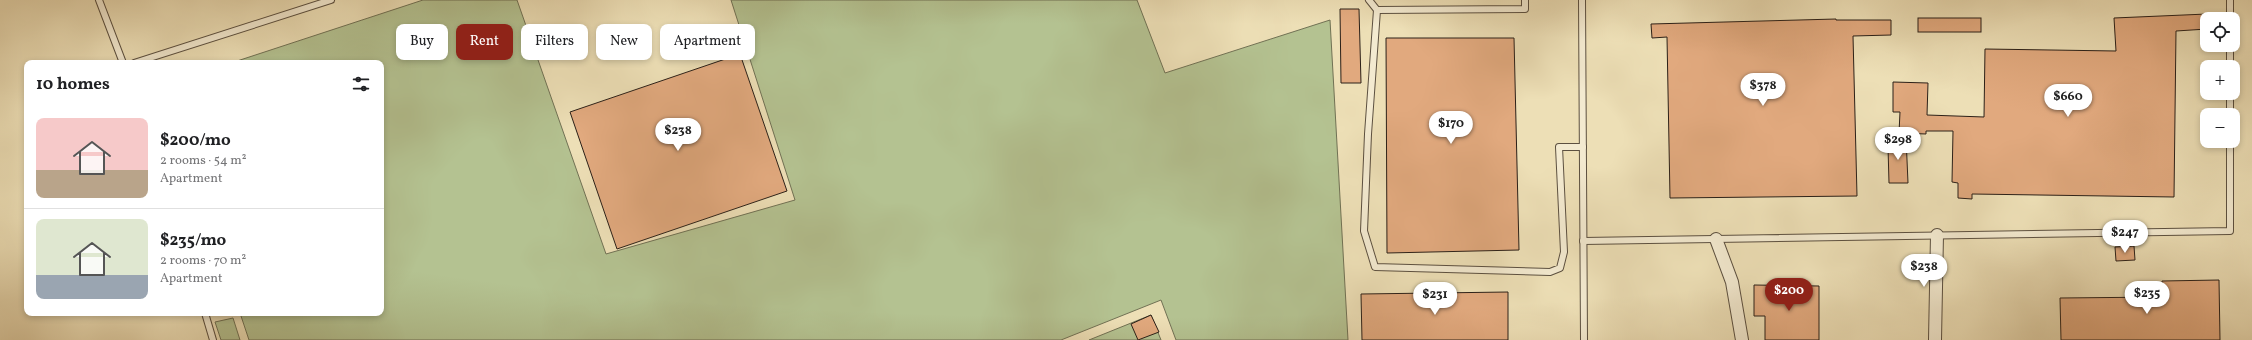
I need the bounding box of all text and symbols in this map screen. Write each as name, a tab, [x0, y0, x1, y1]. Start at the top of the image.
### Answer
map controls	[2200, 12, 2240, 148]
button: locate	[2200, 12, 2240, 52]
chip: Buy	[396, 24, 448, 60]
chip: Rent	[456, 24, 513, 60]
chip: Filters	[521, 24, 588, 60]
chip: New	[596, 24, 652, 60]
chip: Apartment	[660, 24, 755, 60]
button: +	[2200, 60, 2240, 100]
text: 10 homes	[36, 73, 110, 96]
icon: filters	[350, 73, 372, 95]
pin: $378	[1739, 73, 1787, 107]
text: $378	[1750, 77, 1777, 95]
pin: $660	[2044, 84, 2092, 118]
text: $660	[2053, 88, 2083, 106]
button: −	[2200, 108, 2240, 148]
pin: $170	[1427, 111, 1475, 145]
text: $170	[1438, 115, 1464, 133]
pin: $238	[654, 118, 702, 152]
text: $238	[664, 122, 692, 140]
pin: $298	[1874, 127, 1922, 161]
text: $200/mo	[160, 129, 231, 152]
text: $298	[1884, 131, 1912, 149]
icon: home	[68, 134, 116, 182]
text: 2 rooms · 54 m²	[160, 152, 247, 170]
text: Apartment	[160, 170, 223, 188]
pin: $247	[2101, 220, 2149, 254]
text: $247	[2111, 224, 2139, 242]
text: $235/mo	[160, 229, 226, 252]
icon: home	[68, 235, 116, 283]
text: 2 rooms · 70 m²	[160, 252, 246, 270]
pin: $238	[1900, 254, 1948, 288]
text: $238	[1910, 258, 1938, 276]
text: Apartment	[160, 270, 223, 288]
pin: $200	[1765, 278, 1813, 312]
pin: $235	[2123, 281, 2171, 315]
pin: $231	[1411, 282, 1459, 316]
text: $200	[1774, 282, 1804, 300]
text: $235	[2134, 285, 2160, 303]
text: $231	[1422, 286, 1448, 304]

